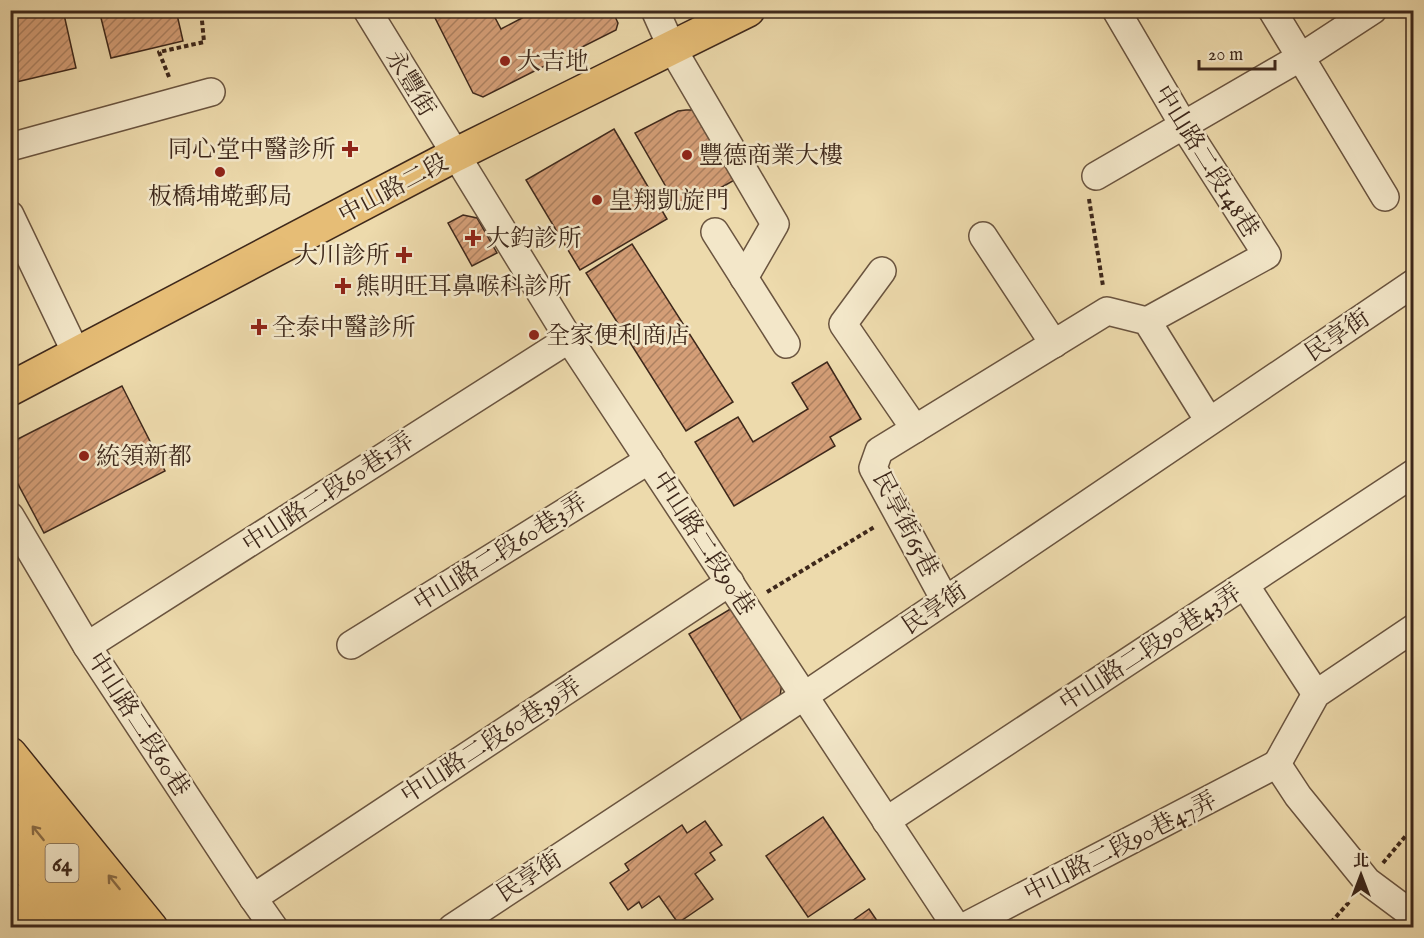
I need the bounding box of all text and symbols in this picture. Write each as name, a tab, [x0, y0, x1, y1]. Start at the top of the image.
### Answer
scale bar	[1199, 33, 1276, 71]
text: 20 m	[1208, 44, 1243, 67]
street label: 永豐街	[378, 45, 442, 123]
place label: 大吉地	[517, 47, 589, 78]
marker: 大吉地	[498, 54, 512, 68]
street label: 中山路二段148巷	[1146, 80, 1265, 244]
place label: 同心堂中醫診所	[168, 135, 336, 166]
marker: 同心堂中醫診所	[341, 140, 359, 158]
place label: 豐德商業大樓	[699, 141, 843, 172]
street label: 中山路二段	[333, 147, 454, 231]
marker: 豐德商業大樓	[680, 148, 694, 162]
marker: 板橋埔墘郵局	[213, 165, 227, 179]
place label: 板橋埔墘郵局	[148, 182, 292, 213]
place label: 皇翔凱旋門	[609, 186, 729, 217]
marker: 皇翔凱旋門	[590, 193, 604, 207]
place label: 大鈞診所	[486, 224, 582, 255]
marker: 大鈞診所	[464, 229, 482, 247]
place label: 大川診所	[294, 241, 390, 272]
marker: 大川診所	[395, 246, 413, 264]
place label: 熊明旺耳鼻喉科診所	[356, 272, 572, 303]
marker: 熊明旺耳鼻喉科診所	[334, 277, 352, 295]
street label: 民享街	[1299, 303, 1376, 369]
place label: 全泰中醫診所	[272, 313, 416, 344]
marker: 全泰中醫診所	[250, 318, 268, 336]
place label: 全家便利商店	[546, 321, 690, 352]
marker: 全家便利商店	[527, 328, 541, 342]
street label: 中山路二段60巷1弄	[237, 426, 421, 560]
place label: 統領新都	[96, 442, 192, 473]
marker: 統領新都	[77, 449, 91, 463]
street label: 中山路二段90巷	[644, 466, 761, 622]
street label: 民享街65巷	[865, 466, 945, 583]
street label: 中山路二段60巷3弄	[408, 487, 593, 619]
street label: 民享街	[896, 576, 973, 642]
street label: 中山路二段90巷43弄	[1054, 578, 1248, 719]
street label: 中山路二段60巷	[80, 647, 196, 803]
street label: 中山路二段60巷39弄	[396, 671, 588, 811]
street label: 中山路二段90巷47弄	[1019, 785, 1222, 909]
one-way arrow	[32, 825, 45, 841]
road number: 64	[46, 844, 78, 882]
street label: 民享街	[491, 845, 568, 910]
north arrow	[1331, 845, 1391, 905]
text: 北	[1353, 852, 1369, 872]
one-way arrow	[108, 874, 121, 890]

